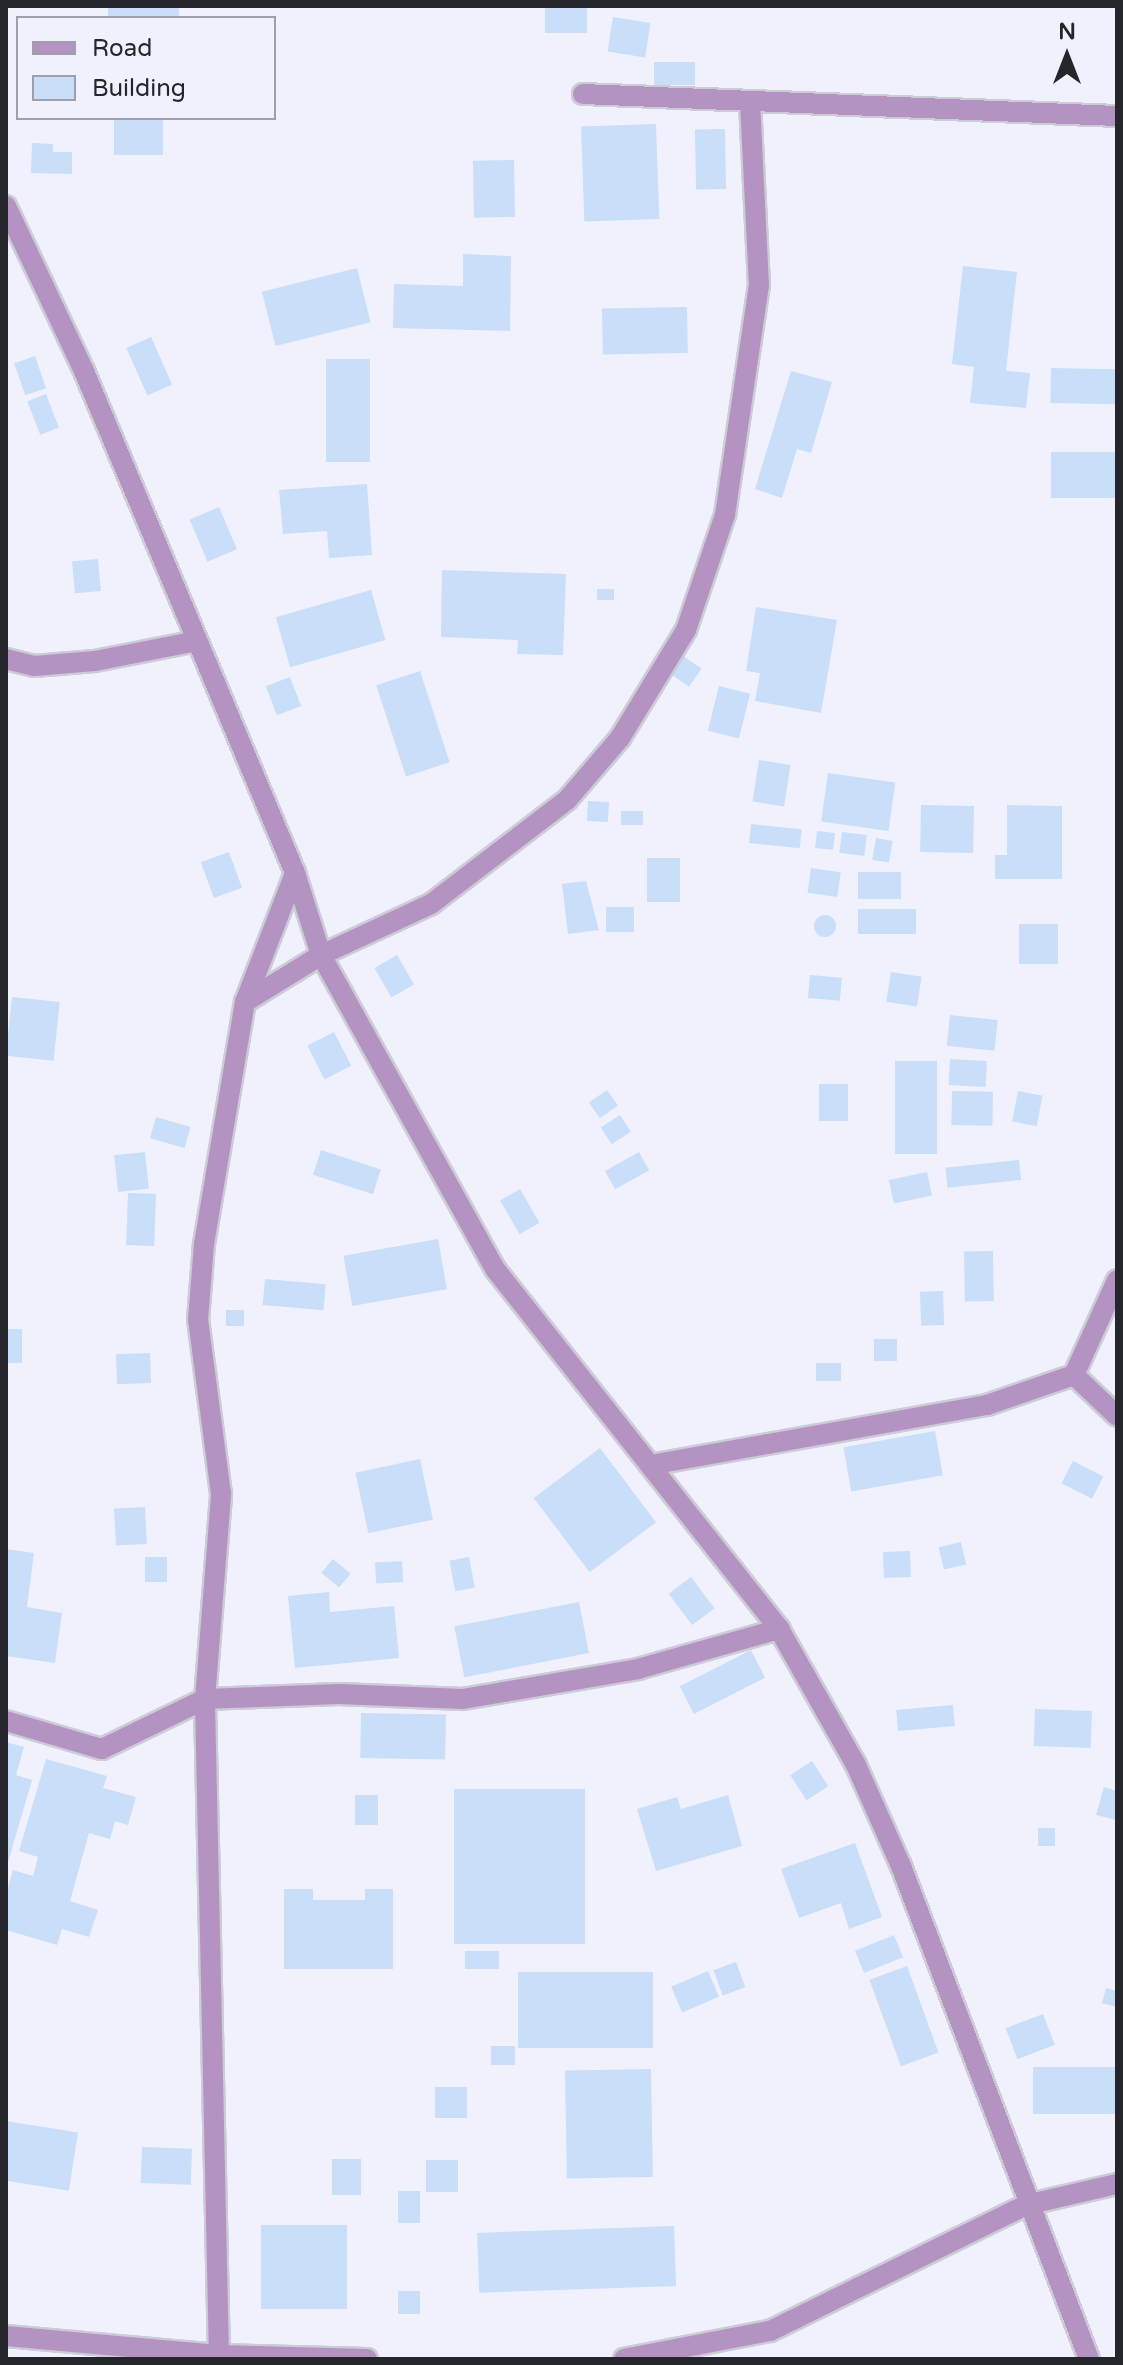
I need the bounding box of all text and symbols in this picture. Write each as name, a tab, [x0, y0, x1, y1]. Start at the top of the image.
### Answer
legend	[16, 16, 276, 120]
north arrow	[1027, 16, 1107, 96]
text: N	[1058, 19, 1076, 45]
text: Road	[92, 34, 152, 63]
text: Building	[92, 74, 186, 103]

